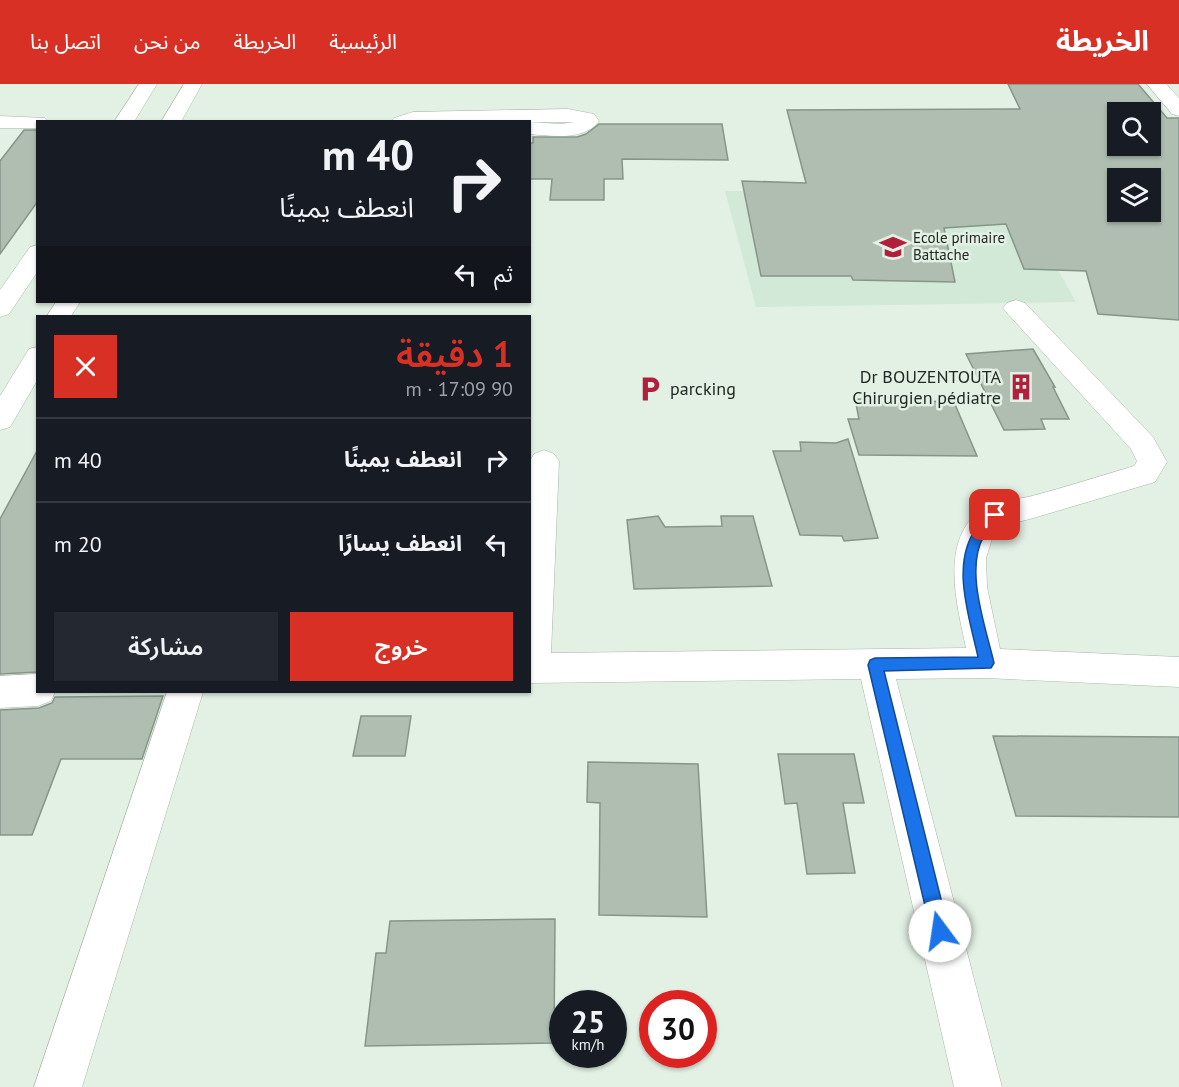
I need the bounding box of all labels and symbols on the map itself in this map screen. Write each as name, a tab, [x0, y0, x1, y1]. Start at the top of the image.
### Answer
place label: Ecole primaire Battache	[913, 228, 1005, 264]
school or university icon: Ecole primaire Battache	[878, 232, 908, 262]
place label: Dr BOUZENTOUTA Chirurgien pédiatre	[852, 365, 1001, 409]
building icon: Dr BOUZENTOUTA Chirurgien pédiatre	[1006, 372, 1036, 402]
parking icon: parcking	[635, 374, 665, 404]
place label: parcking	[670, 377, 736, 400]
pin	[969, 489, 1020, 540]
position arrow	[908, 899, 972, 963]
speed limit sign: 30	[639, 990, 717, 1068]

